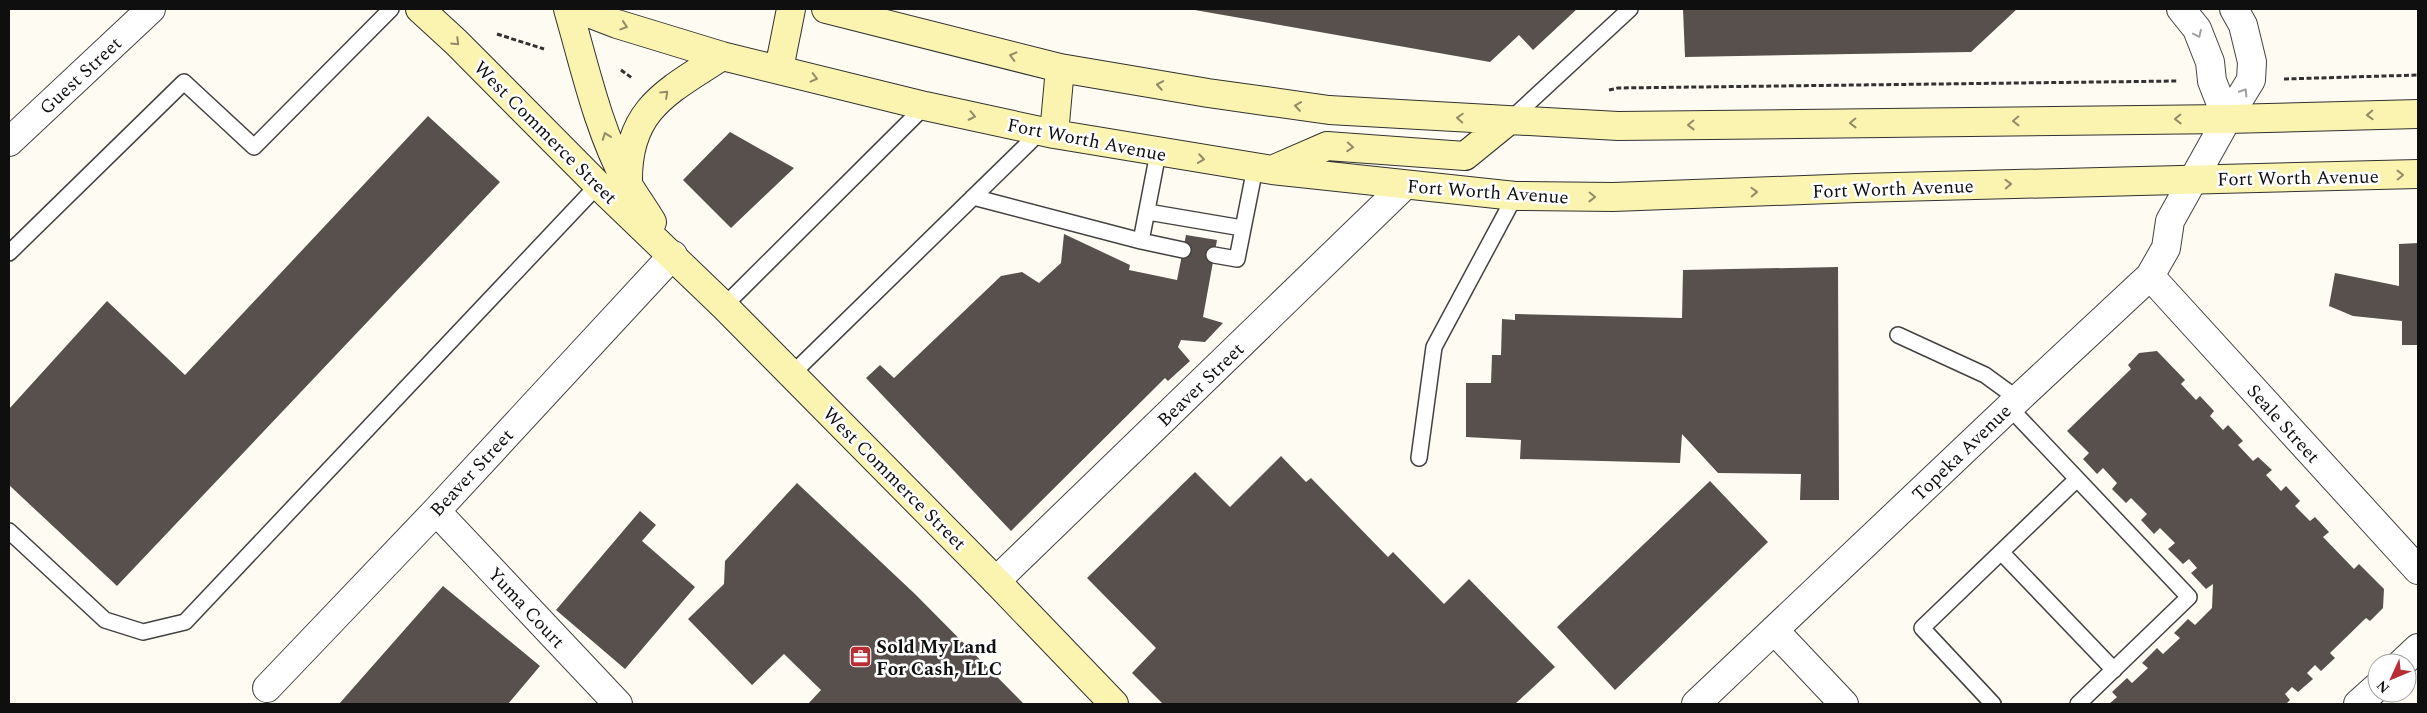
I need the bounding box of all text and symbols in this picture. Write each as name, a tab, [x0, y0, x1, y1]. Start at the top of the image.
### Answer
one-way arrow	[619, 20, 628, 30]
one-way arrow	[2192, 29, 2203, 38]
street label: Guest Street	[33, 30, 129, 122]
one-way arrow	[450, 36, 459, 45]
one-way arrow	[1008, 51, 1017, 62]
street label: West Commerce Street	[466, 54, 624, 212]
one-way arrow	[810, 72, 819, 83]
one-way arrow	[1155, 80, 1163, 91]
one-way arrow	[2238, 88, 2248, 97]
one-way arrow	[660, 91, 669, 100]
one-way arrow	[1294, 101, 1302, 112]
one-way arrow	[2365, 110, 2373, 120]
one-way arrow	[968, 111, 977, 121]
street label: Fort Worth Avenue	[1005, 111, 1169, 170]
one-way arrow	[1456, 113, 1464, 124]
one-way arrow	[2174, 114, 2182, 124]
one-way arrow	[2012, 116, 2020, 126]
one-way arrow	[1849, 118, 1857, 128]
one-way arrow	[1687, 120, 1694, 130]
one-way arrow	[602, 132, 613, 141]
one-way arrow	[1346, 142, 1354, 153]
one-way arrow	[1196, 154, 1205, 164]
street label: Fort Worth Avenue	[2217, 163, 2379, 194]
one-way arrow	[2396, 169, 2404, 180]
street label: Fort Worth Avenue	[1406, 172, 1570, 213]
street label: Fort Worth Avenue	[1812, 172, 1974, 207]
one-way arrow	[2004, 179, 2012, 190]
one-way arrow	[1751, 187, 1759, 197]
one-way arrow	[1588, 192, 1596, 202]
street label: Beaver Street	[1151, 336, 1251, 434]
street label: Seale Street	[2239, 378, 2327, 470]
street label: Topeka Avenue	[1905, 398, 2019, 508]
street label: West Commerce Street	[815, 400, 973, 558]
street label: Beaver Street	[423, 422, 521, 524]
street label: Yuma Court	[480, 561, 572, 656]
place label: Sold My Land For Cash, LLC	[876, 633, 1002, 684]
office icon: Sold My Land For Cash, LLC	[848, 645, 872, 669]
north arrow	[2367, 653, 2417, 703]
text: N	[2371, 675, 2395, 698]

